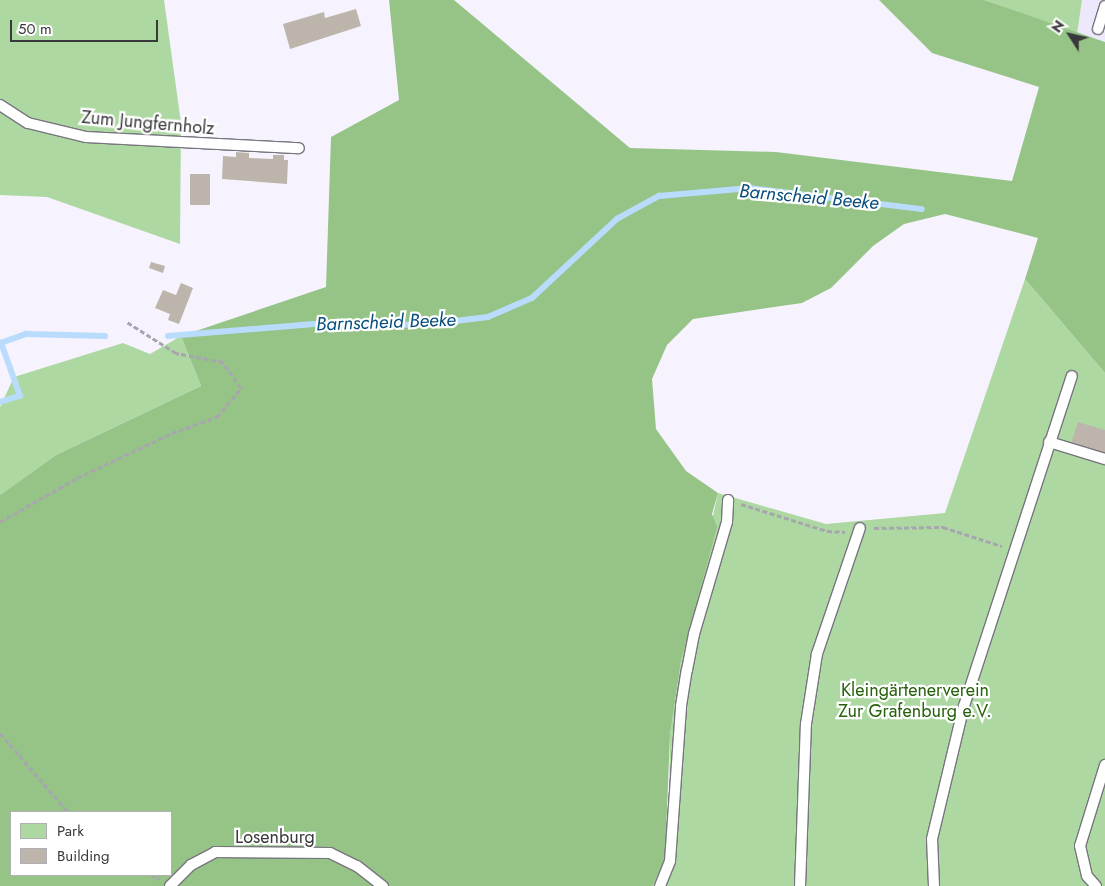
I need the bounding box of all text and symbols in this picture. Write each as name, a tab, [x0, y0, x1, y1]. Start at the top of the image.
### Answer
scale bar	[12, 10, 160, 42]
north arrow	[1045, 10, 1095, 60]
text: N	[1046, 16, 1069, 37]
text: 50 m	[18, 18, 52, 40]
street label: Zum Jungfernholz	[81, 106, 215, 140]
water label: Barnscheid Beeke	[738, 180, 880, 214]
water label: Barnscheid Beeke	[316, 308, 456, 336]
park label: Kleingärtenerverein Zur Grafenburg e.V.	[838, 680, 992, 722]
legend	[10, 811, 172, 876]
text: Park	[57, 820, 84, 842]
street label: Losenburg	[235, 826, 315, 848]
text: Building	[57, 845, 109, 867]

